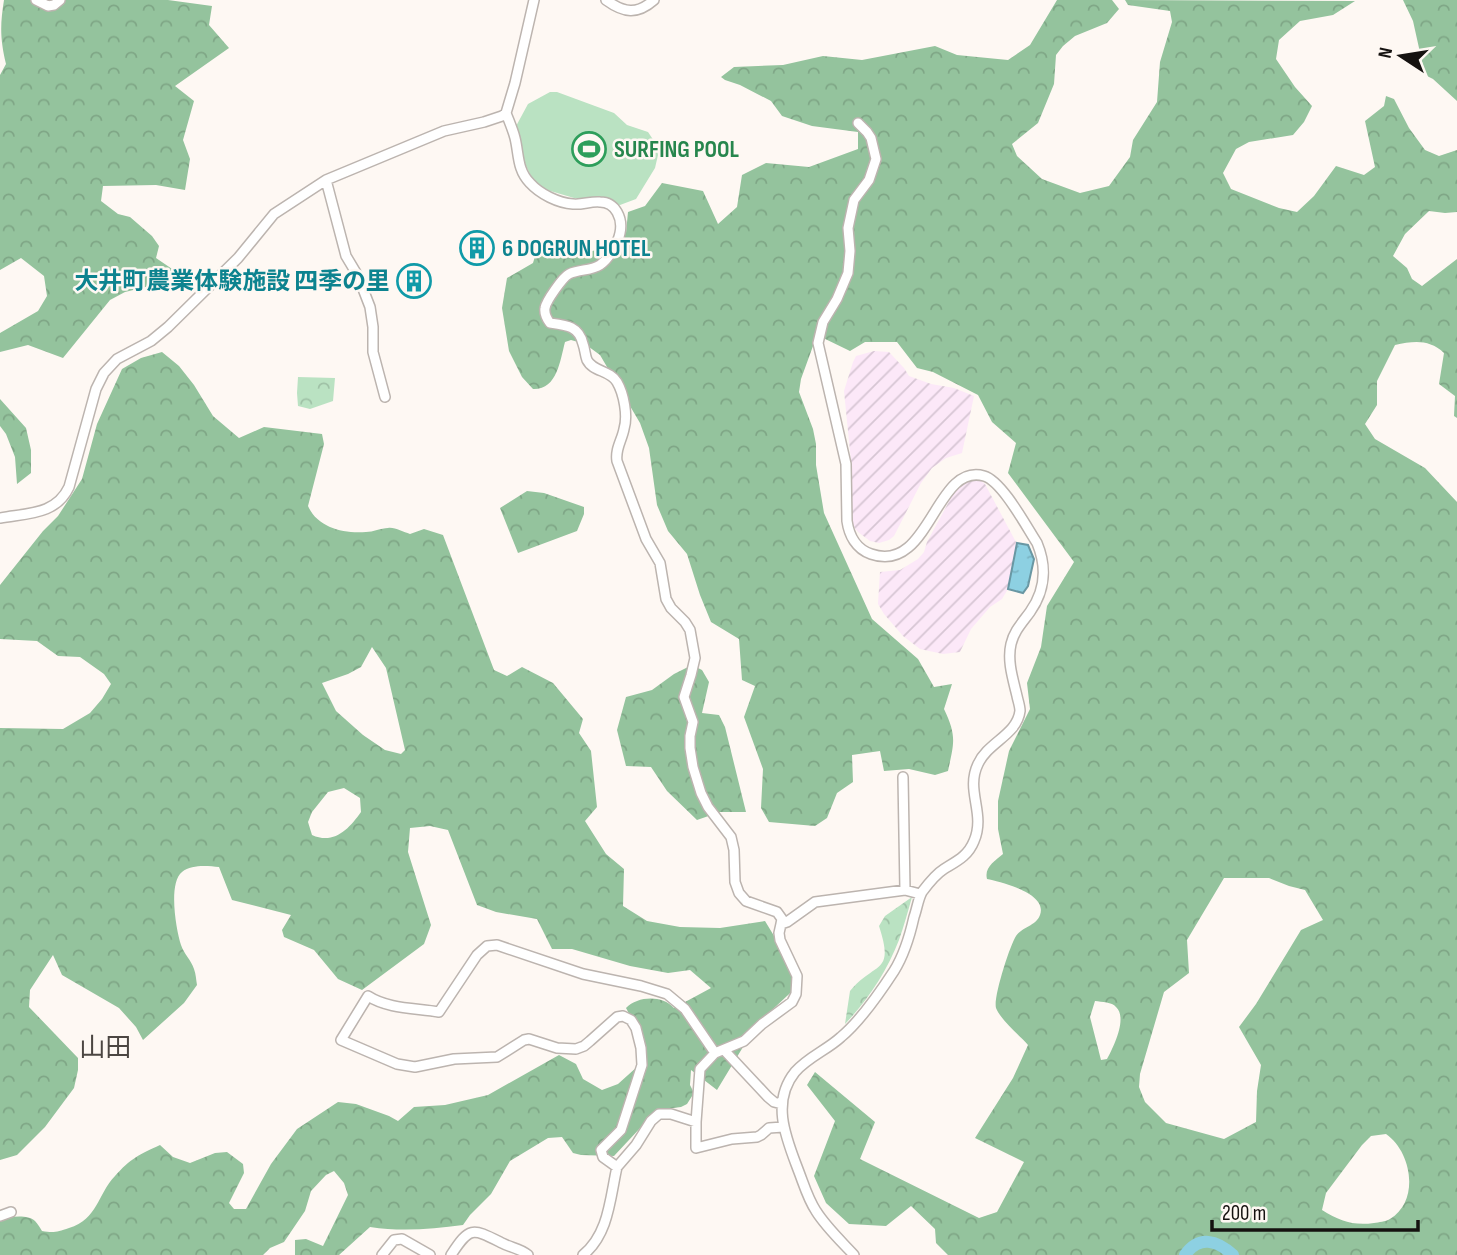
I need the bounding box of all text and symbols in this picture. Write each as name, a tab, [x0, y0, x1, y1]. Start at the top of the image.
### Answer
north arrow	[1366, 21, 1436, 91]
text: N	[1374, 45, 1398, 60]
sports icon: SURFING POOL	[570, 130, 608, 168]
place label: SURFING POOL	[614, 135, 739, 164]
building icon: 6 DOGRUN HOTEL	[458, 229, 496, 267]
place label: 6 DOGRUN HOTEL	[502, 234, 651, 263]
building icon: 大井町農業体験施設 四季の里	[395, 262, 433, 300]
place label: 大井町農業体験施設 四季の里	[74, 267, 390, 296]
district label: 山田	[79, 1033, 131, 1064]
scale bar	[1212, 1188, 1418, 1232]
text: 200 m	[1222, 1201, 1266, 1226]

